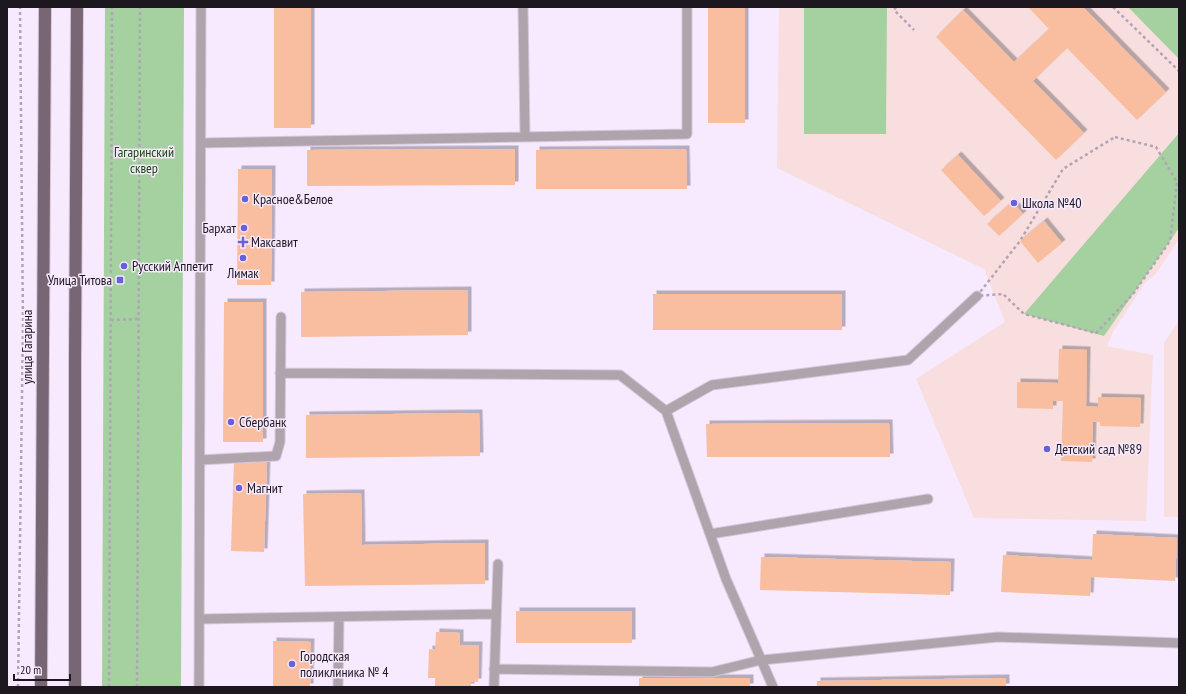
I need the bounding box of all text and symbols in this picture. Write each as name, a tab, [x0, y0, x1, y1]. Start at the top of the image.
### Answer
park label: Гагаринский сквер	[114, 143, 174, 177]
place label: Красное&Белое	[253, 190, 333, 208]
marker: Красное&Белое	[240, 194, 250, 204]
place label: Школа №40	[1022, 194, 1082, 212]
marker: Школа №40	[1009, 198, 1019, 208]
place label: Бархат	[202, 219, 237, 237]
marker: Бархат	[239, 223, 249, 233]
place label: Максавит	[251, 233, 298, 251]
marker: Максавит	[238, 237, 248, 247]
marker: Лимак	[238, 253, 248, 263]
place label: Русский Аппетит	[132, 257, 214, 275]
marker: Русский Аппетит	[119, 261, 129, 271]
place label: Лимак	[226, 264, 259, 282]
place label: Улица Титова	[48, 271, 112, 289]
marker: Улица Титова	[115, 275, 125, 285]
street label: улица Гагарина	[18, 310, 36, 384]
place label: Сбербанк	[239, 413, 287, 431]
marker: Сбербанк	[226, 417, 236, 427]
place label: Детский сад №89	[1055, 440, 1142, 458]
marker: Детский сад №89	[1042, 444, 1052, 454]
place label: Магнит	[247, 479, 283, 497]
marker: Магнит	[234, 483, 244, 493]
place label: Городская поликлиника № 4	[300, 647, 389, 681]
scale bar	[14, 656, 70, 682]
marker: Городская поликлиника № 4	[287, 659, 297, 669]
text: 20 m	[20, 662, 41, 677]

